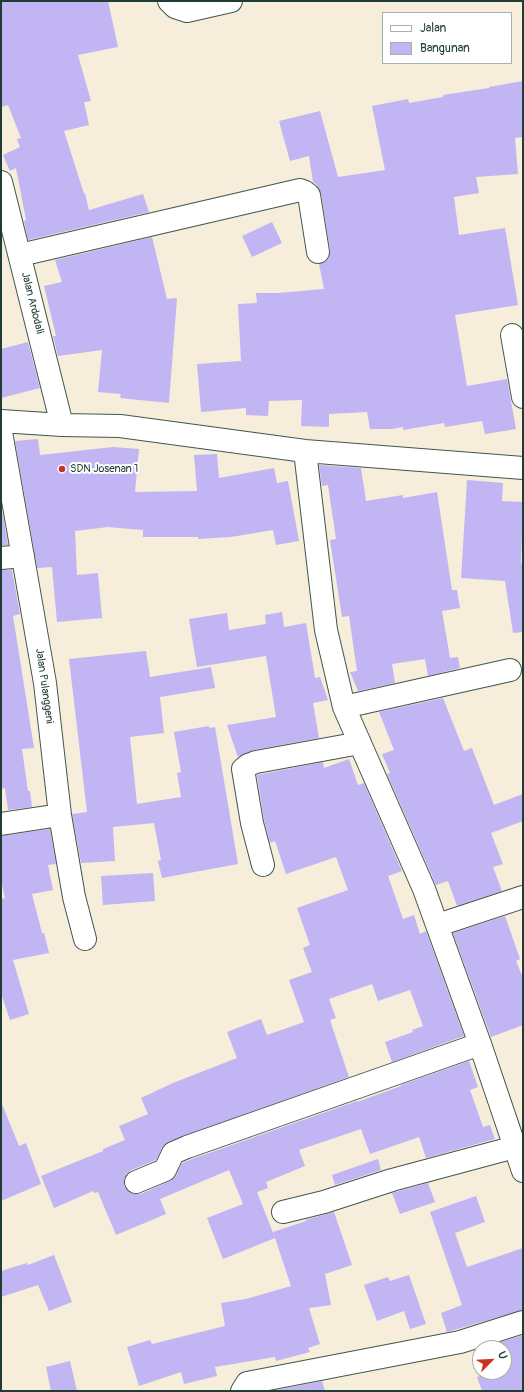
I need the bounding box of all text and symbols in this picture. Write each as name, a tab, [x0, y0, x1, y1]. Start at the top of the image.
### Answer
legend	[382, 12, 512, 64]
text: Jalan	[420, 21, 446, 36]
text: Bangunan	[420, 41, 470, 56]
street label: Jalan Ardodali	[18, 271, 46, 335]
place label: SDN Josenan 1	[70, 462, 138, 476]
marker: SDN Josenan 1	[57, 464, 67, 474]
street label: Jalan Pulanggeni	[32, 647, 56, 725]
north arrow	[472, 1340, 512, 1380]
text: U	[495, 1349, 510, 1361]

